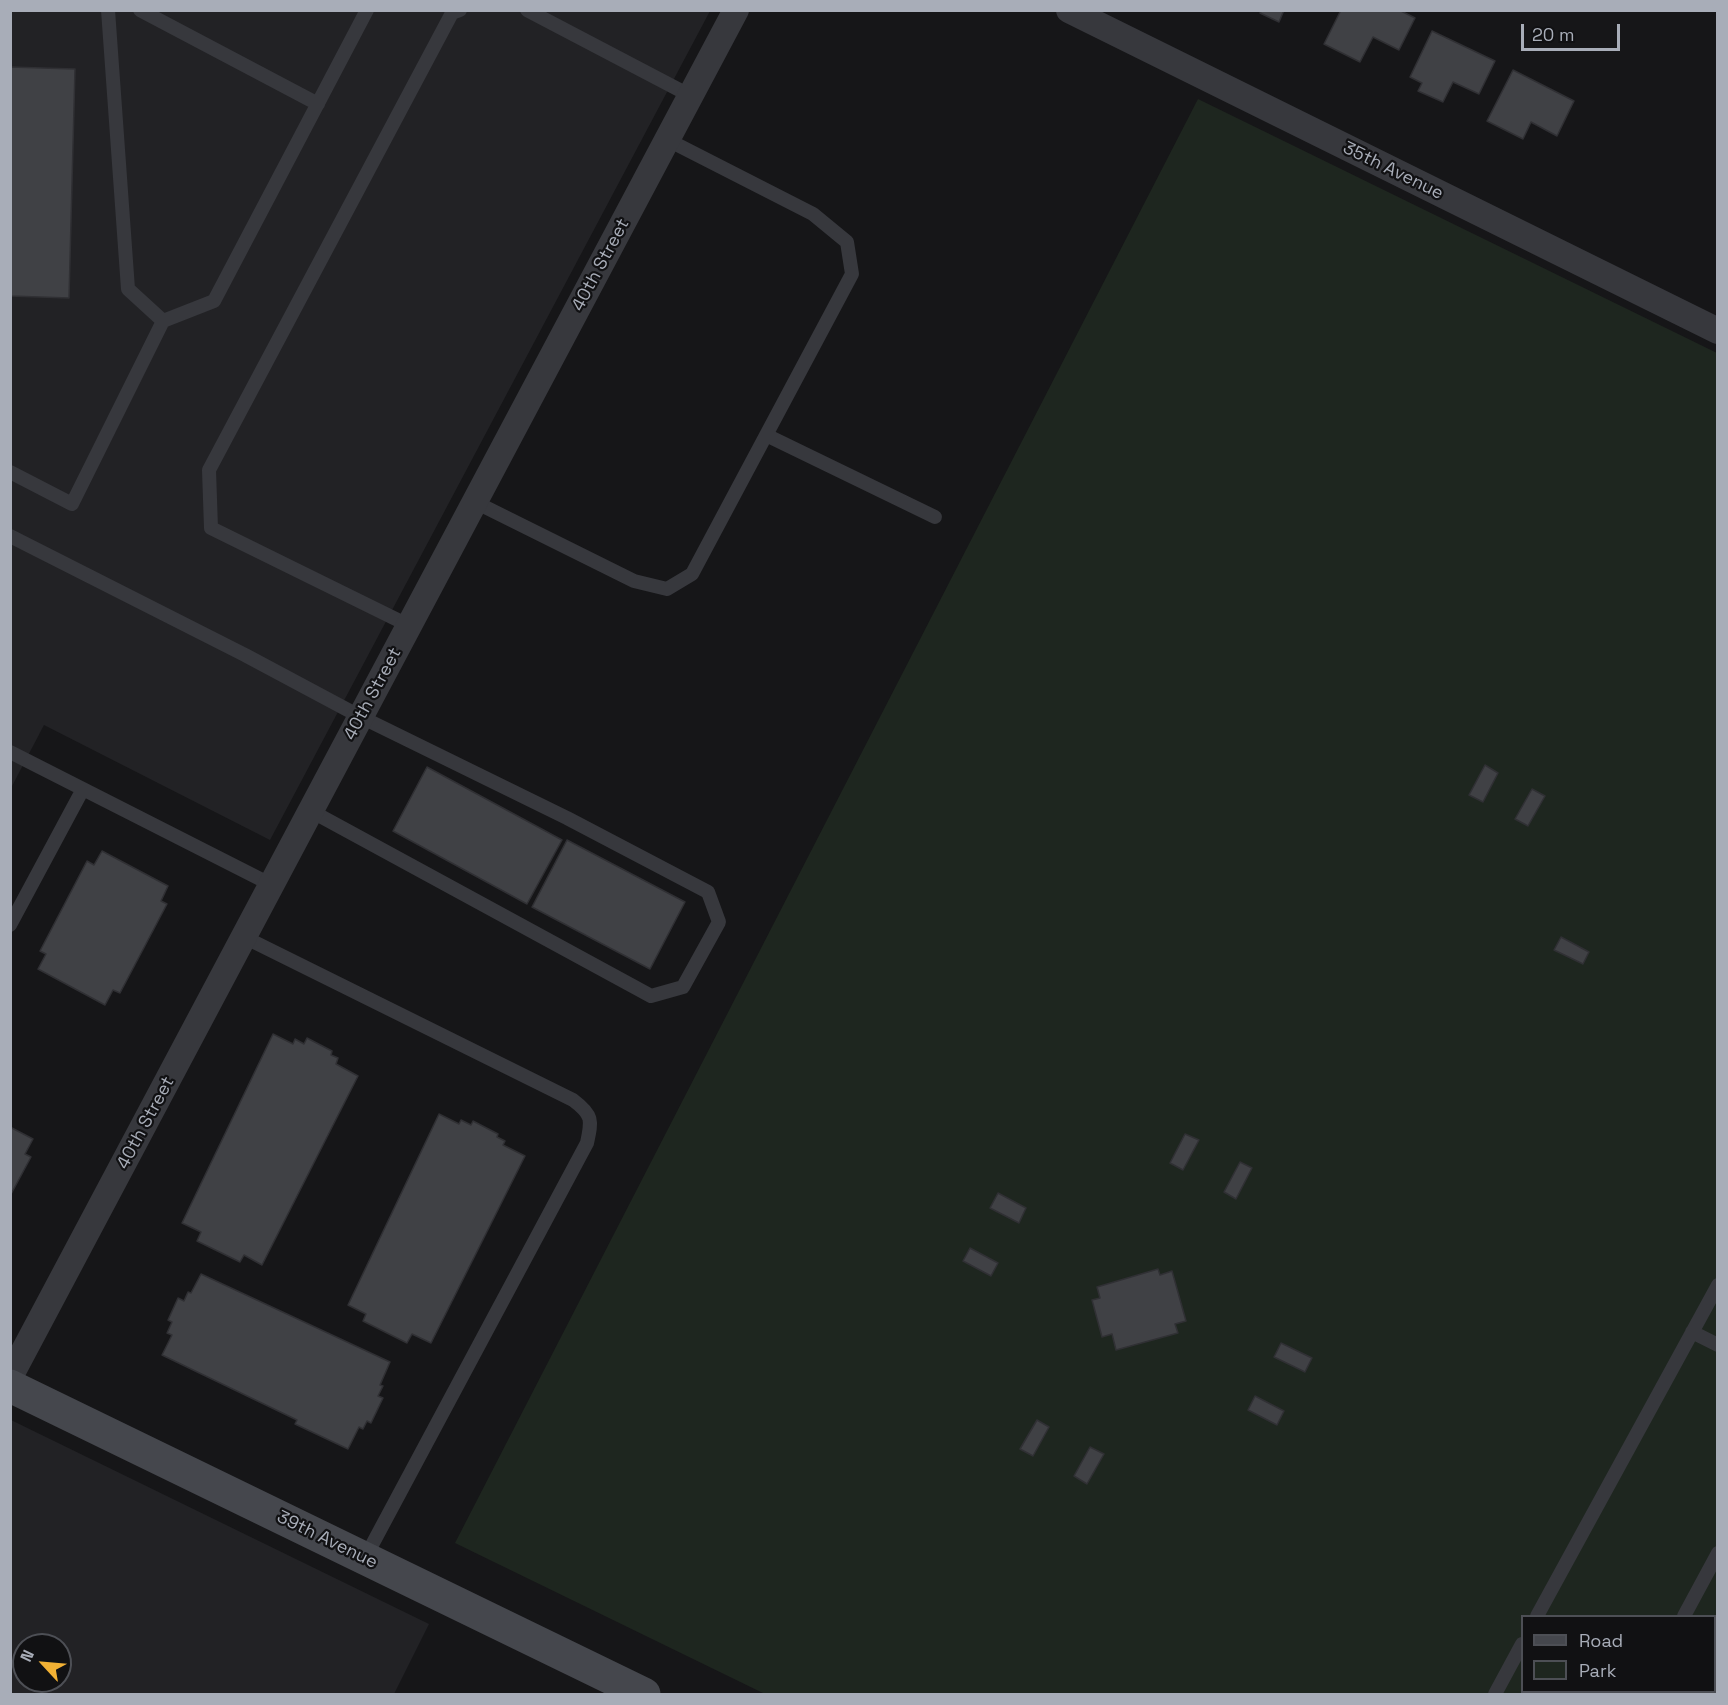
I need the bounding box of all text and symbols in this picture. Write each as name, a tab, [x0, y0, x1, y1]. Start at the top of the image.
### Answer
scale bar	[1524, 12, 1623, 50]
text: 20 m	[1532, 23, 1575, 46]
street label: 35th Avenue	[1339, 137, 1447, 205]
street label: 40th Street	[568, 215, 634, 315]
street label: 40th Street	[340, 644, 406, 744]
street label: 40th Street	[113, 1073, 179, 1173]
street label: 39th Avenue	[273, 1506, 381, 1574]
legend	[1521, 1615, 1716, 1693]
text: Road	[1579, 1629, 1623, 1652]
north arrow	[12, 1633, 72, 1693]
text: N	[15, 1646, 39, 1665]
text: Park	[1579, 1659, 1616, 1682]

